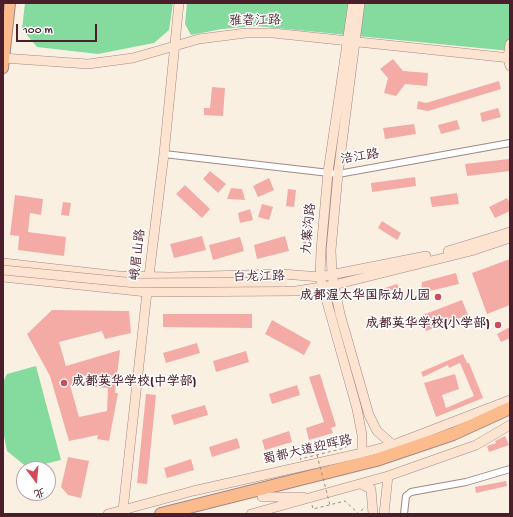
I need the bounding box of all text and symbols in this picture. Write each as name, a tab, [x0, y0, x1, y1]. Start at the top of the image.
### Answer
street label: 雅砻江路	[229, 14, 281, 30]
scale bar	[18, 16, 99, 42]
text: 100 m	[23, 24, 53, 38]
street label: 涪江路	[340, 147, 380, 169]
street label: 九寨沟路	[300, 202, 320, 256]
street label: 峨眉山路	[128, 228, 150, 282]
street label: 白龙江路	[233, 270, 285, 286]
place label: 成都渥太华国际幼儿园	[300, 289, 430, 305]
marker: 成都渥太华国际幼儿园	[433, 292, 443, 302]
place label: 成都英华学校(小学部)	[366, 317, 490, 333]
marker: 成都英华学校(小学部)	[493, 320, 503, 330]
place label: 成都英华学校(中学部)	[72, 375, 196, 391]
marker: 成都英华学校(中学部)	[59, 378, 69, 388]
street label: 蜀都大道迎晖路	[262, 433, 354, 469]
north arrow	[16, 461, 56, 501]
text: 北	[32, 484, 46, 499]

